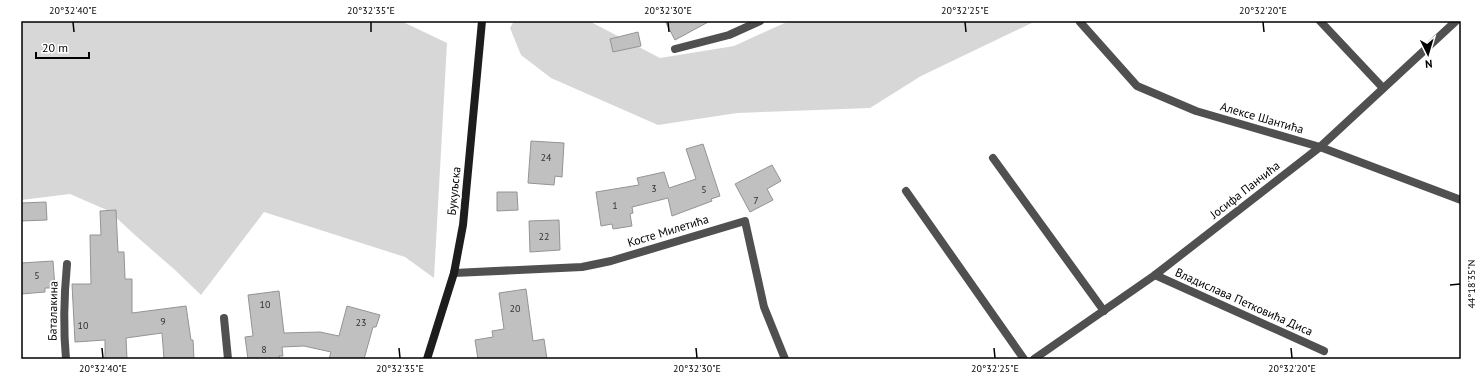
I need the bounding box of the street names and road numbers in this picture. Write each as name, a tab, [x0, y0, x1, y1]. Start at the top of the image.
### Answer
street label: Алексе Шантића	[1219, 98, 1306, 137]
street label: Јосифа Панчића	[1206, 158, 1283, 222]
street label: Букуљска	[443, 166, 464, 216]
street label: Косте Милетића	[625, 211, 710, 250]
street label: Владислава Петковића Диса	[1173, 264, 1315, 339]
street label: Баталакина	[44, 281, 61, 341]

